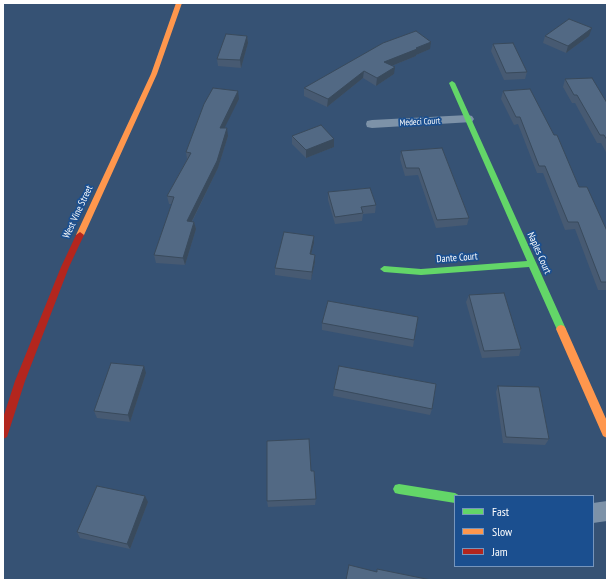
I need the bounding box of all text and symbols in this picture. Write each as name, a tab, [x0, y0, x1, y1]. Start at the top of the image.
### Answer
street label: Medeci Court	[399, 116, 441, 128]
street label: West Vine Street	[61, 184, 95, 240]
street label: Naples Court	[524, 230, 554, 276]
street label: Dante Court	[436, 251, 478, 265]
legend	[454, 495, 594, 567]
text: Fast	[492, 504, 509, 519]
text: Slow	[492, 524, 512, 539]
text: Jam	[492, 544, 508, 559]

